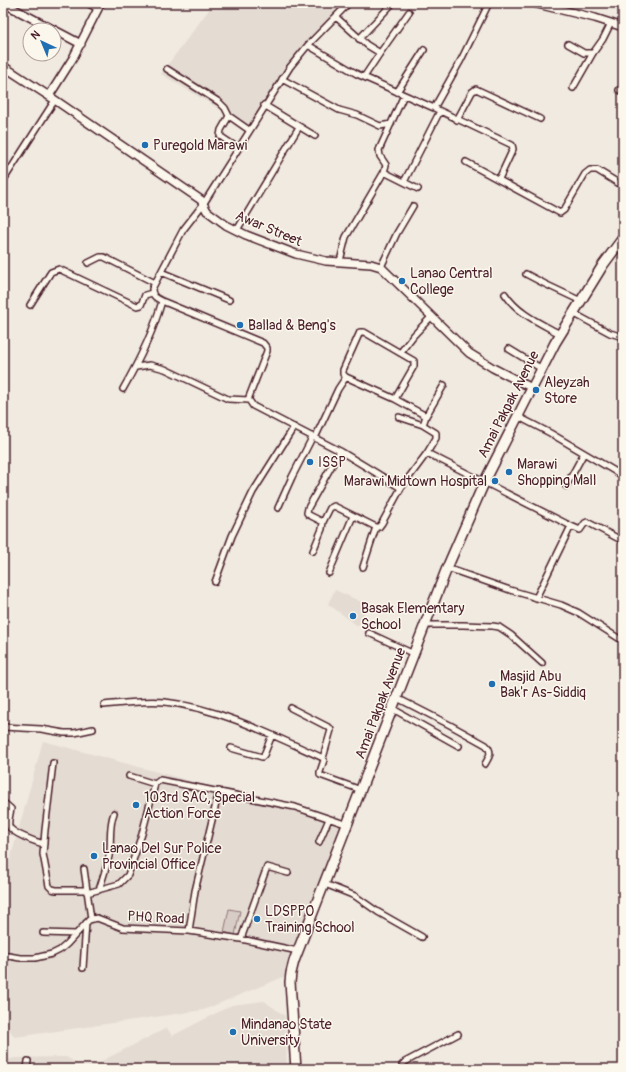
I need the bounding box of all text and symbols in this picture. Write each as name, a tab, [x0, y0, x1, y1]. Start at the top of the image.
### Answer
north arrow	[22, 22, 62, 62]
text: N	[28, 28, 43, 42]
place label: Puregold Marawi	[153, 137, 248, 154]
marker: Puregold Marawi	[140, 140, 150, 150]
street label: Awar Street	[233, 207, 305, 250]
place label: Lanao Central College	[410, 265, 493, 298]
marker: Lanao Central College	[397, 276, 407, 286]
place label: Ballad & Beng's	[248, 317, 337, 334]
marker: Ballad & Beng's	[235, 320, 245, 330]
street label: Amai Pakpak Avenue	[474, 348, 543, 461]
place label: Aleyzah Store	[544, 374, 590, 407]
marker: Aleyzah Store	[531, 385, 541, 395]
place label: ISSP	[318, 454, 346, 471]
place label: Marawi Shopping Mall	[517, 456, 596, 489]
marker: ISSP	[305, 457, 315, 467]
marker: Marawi Shopping Mall	[504, 467, 514, 477]
place label: Marawi Midtown Hospital	[344, 473, 487, 490]
marker: Marawi Midtown Hospital	[490, 476, 500, 486]
place label: Basak Elementary School	[361, 600, 464, 633]
marker: Basak Elementary School	[348, 611, 358, 621]
street label: Amai Pakpak Avenue	[351, 645, 410, 761]
place label: Masjid Abu Bak'r As-Siddiq	[500, 668, 586, 701]
marker: Masjid Abu Bak'r As-Siddiq	[487, 679, 497, 689]
place label: 103rd SAC, Special Action Force	[144, 789, 255, 822]
marker: 103rd SAC, Special Action Force	[131, 800, 141, 810]
place label: Lanao Del Sur Police Provincial Office	[102, 840, 221, 873]
marker: Lanao Del Sur Police Provincial Office	[89, 851, 99, 861]
place label: LDSPPO Training School	[265, 903, 355, 936]
street label: PHQ Road	[127, 908, 185, 927]
marker: LDSPPO Training School	[252, 914, 262, 924]
place label: Mindanao State University	[241, 1016, 332, 1049]
marker: Mindanao State University	[228, 1027, 238, 1037]

